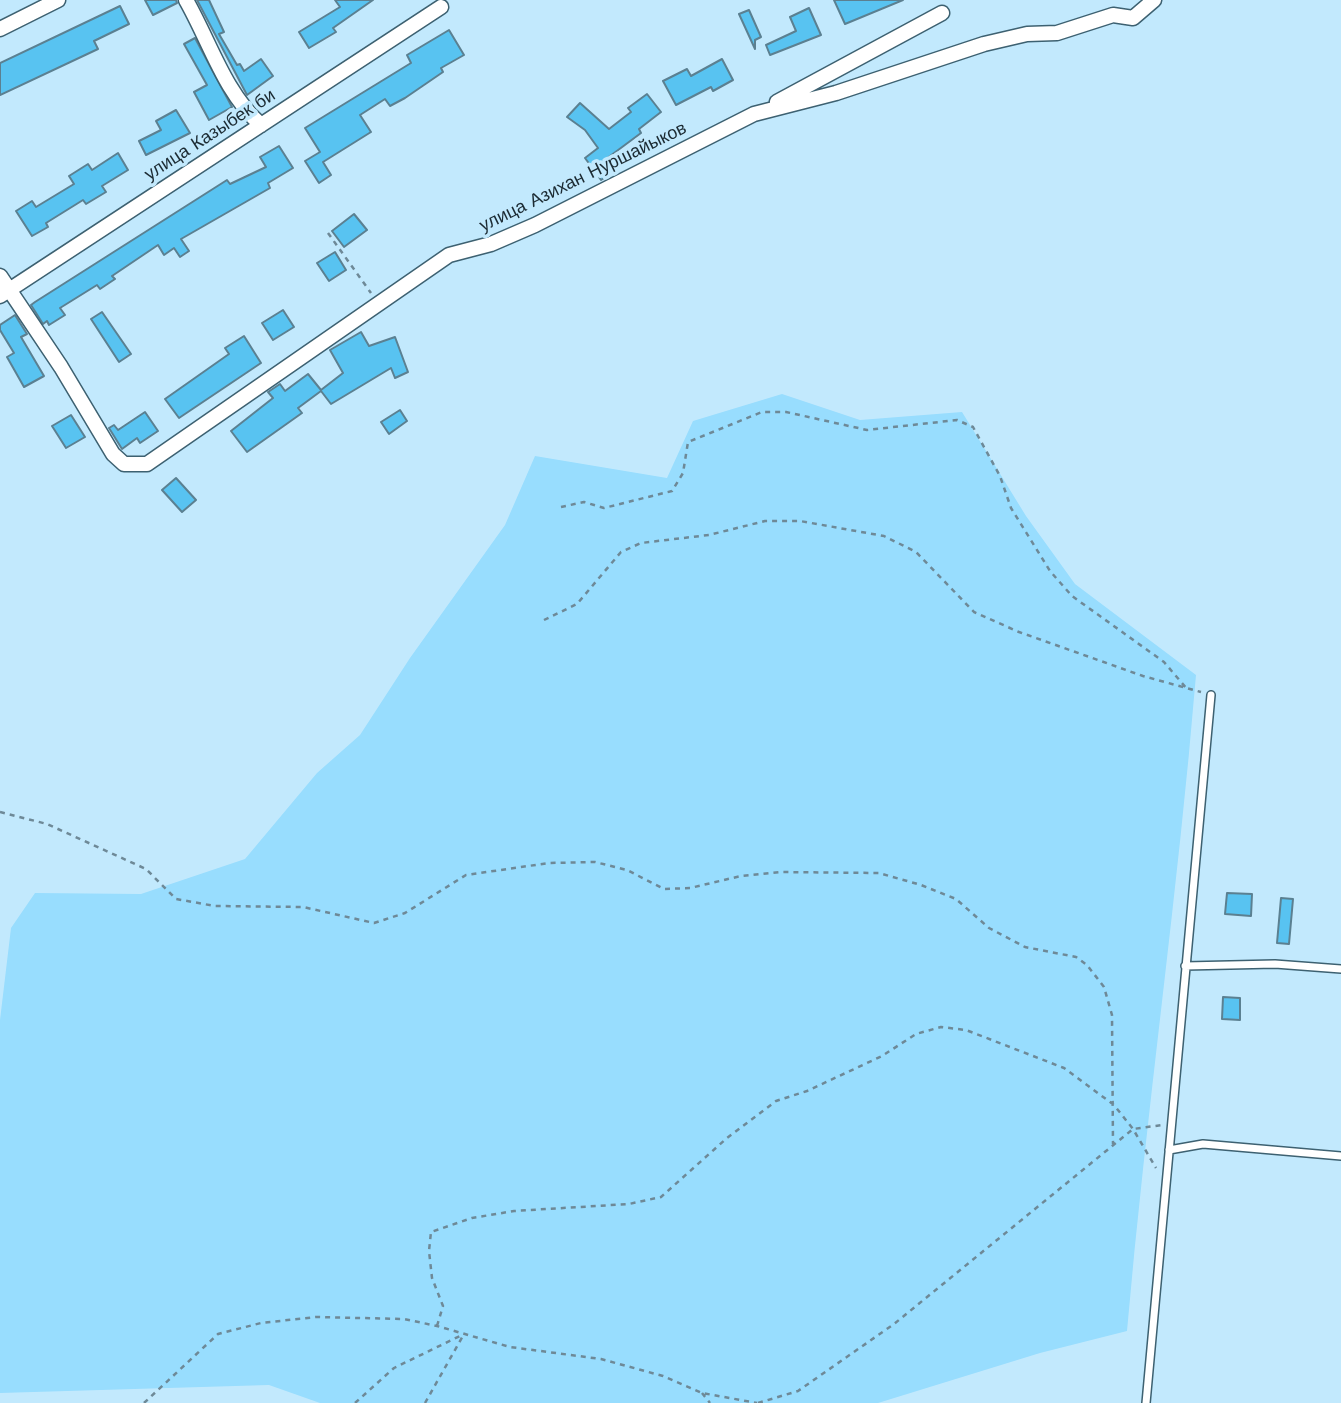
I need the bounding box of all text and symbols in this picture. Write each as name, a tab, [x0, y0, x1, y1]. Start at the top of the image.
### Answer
street label: улица Казыбек би	[141, 85, 279, 185]
street label: улица Азихан Нуршайыков	[476, 117, 690, 237]

